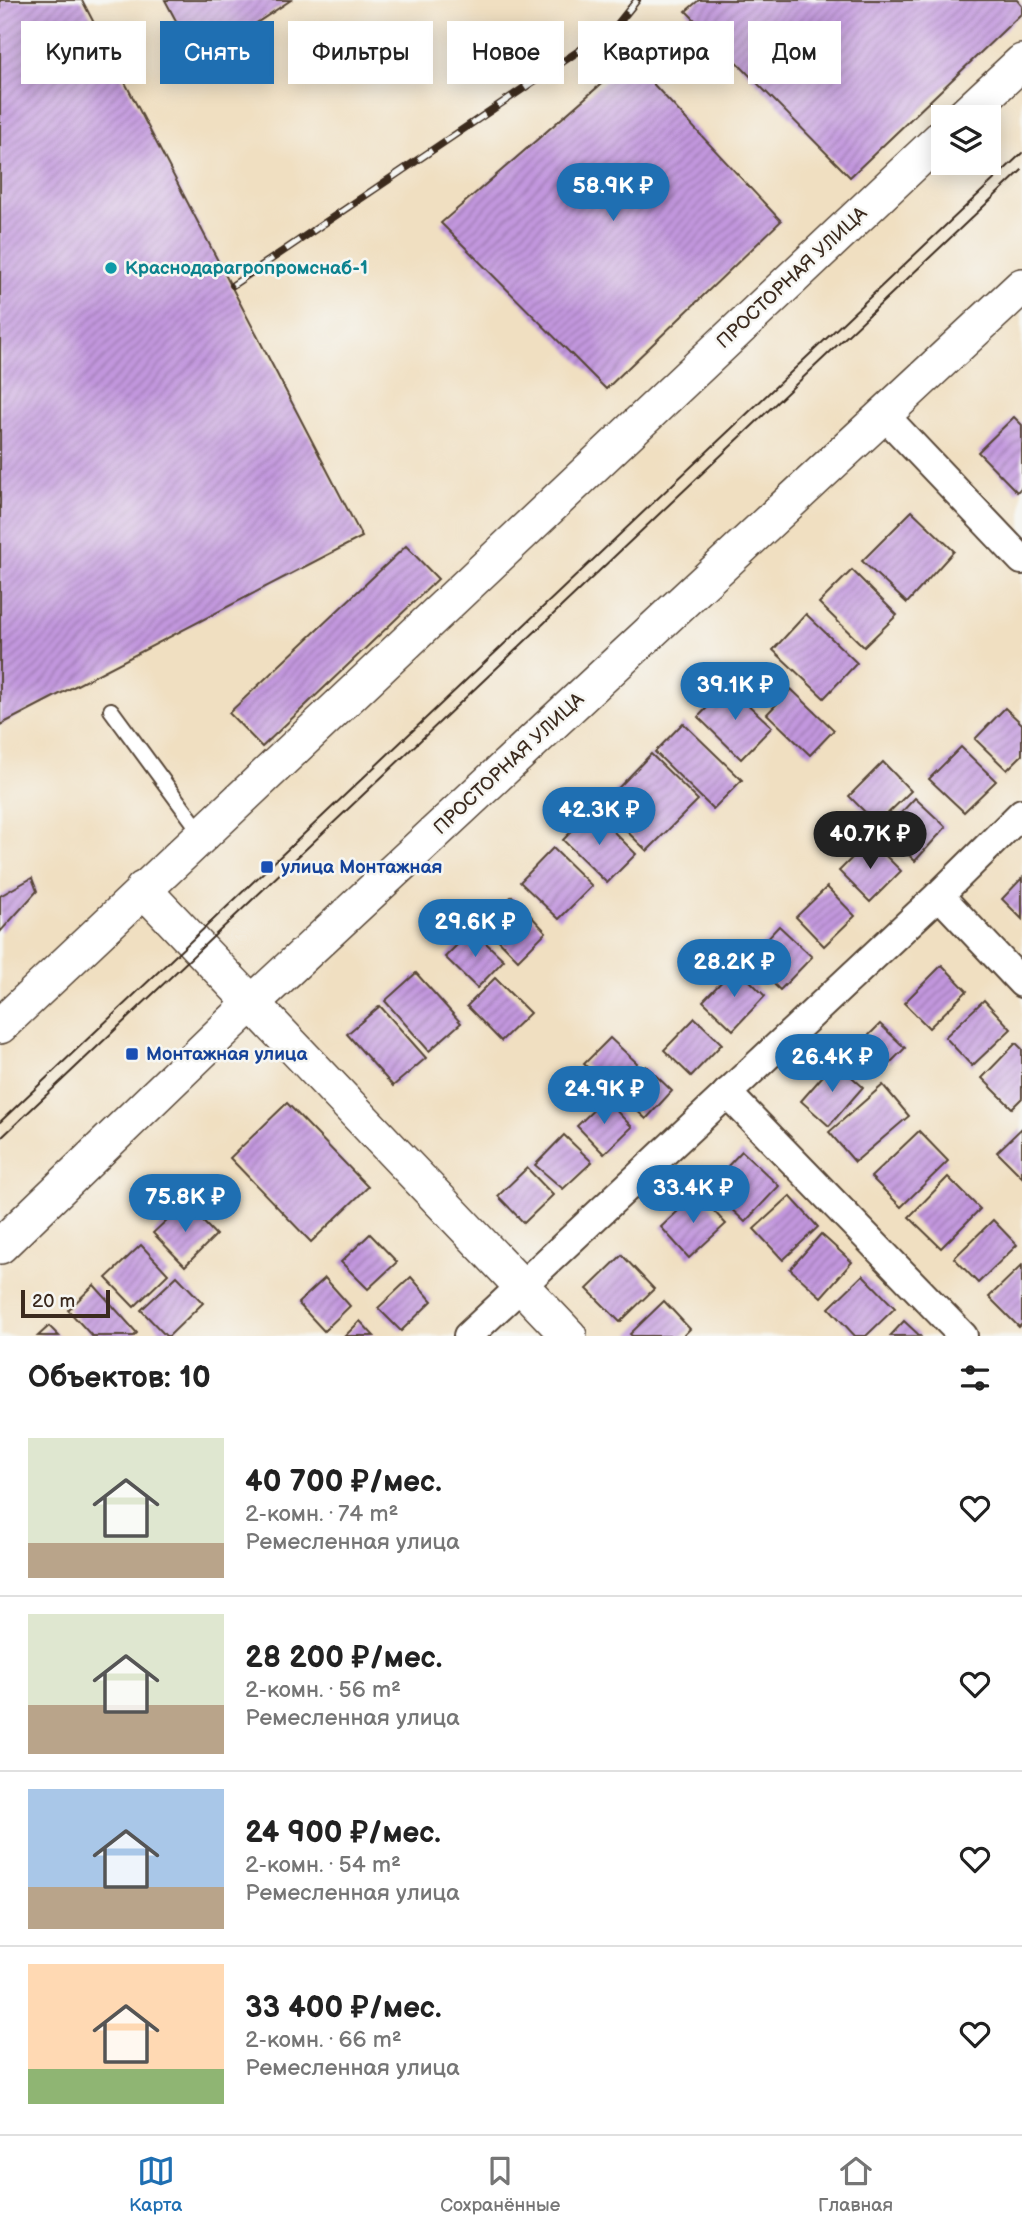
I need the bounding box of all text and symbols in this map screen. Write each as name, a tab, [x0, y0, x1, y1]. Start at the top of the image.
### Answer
chip: Купить	[21, 21, 146, 84]
chip: Снять	[160, 21, 274, 84]
chip: Фильтры	[288, 21, 433, 84]
chip: Новое	[447, 21, 564, 84]
chip: Квартира	[578, 21, 734, 84]
chip: Дом	[748, 21, 841, 84]
map controls	[931, 105, 1001, 175]
button: layers	[931, 105, 1001, 175]
pin: 58.9K ₽	[548, 164, 678, 223]
text: 58.9K ₽	[573, 172, 653, 200]
street label: ПРОСТОРНАЯ УЛИЦА	[712, 202, 872, 354]
place label: Краснодарагропромснаб-1	[125, 257, 368, 280]
marker: Краснодарагропромснаб-1	[103, 260, 119, 276]
pin: 39.1K ₽	[670, 662, 800, 722]
text: 39.1K ₽	[697, 671, 773, 699]
street label: ПРОСТОРНАЯ УЛИЦА	[429, 688, 589, 840]
pin: 42.3K ₽	[534, 788, 664, 847]
text: 42.3K ₽	[558, 796, 640, 824]
pin: 40.7K ₽	[805, 812, 935, 871]
text: 40.7K ₽	[830, 820, 910, 848]
place label: улица Монтажная	[281, 856, 442, 879]
marker: улица Монтажная	[259, 859, 275, 875]
pin: 29.6K ₽	[410, 900, 540, 959]
text: 29.6K ₽	[434, 908, 516, 936]
pin: 28.2K ₽	[669, 940, 799, 999]
text: 28.2K ₽	[693, 948, 775, 976]
pin: 26.4K ₽	[767, 1034, 897, 1094]
place label: Монтажная улица	[146, 1043, 308, 1066]
text: 26.4K ₽	[791, 1043, 873, 1071]
marker: Монтажная улица	[124, 1046, 140, 1062]
pin: 24.9K ₽	[539, 1066, 669, 1126]
text: 24.9K ₽	[564, 1075, 644, 1103]
pin: 33.4K ₽	[628, 1166, 758, 1225]
pin: 75.8K ₽	[120, 1174, 250, 1234]
text: 33.4K ₽	[653, 1174, 733, 1202]
text: 75.8K ₽	[145, 1183, 225, 1211]
scale bar	[21, 1287, 110, 1319]
text: 20 m	[32, 1290, 75, 1313]
icon: filters	[956, 1359, 994, 1397]
text: Объектов: 10	[28, 1360, 211, 1396]
text: 40 700 ₽/мес.	[245, 1464, 442, 1500]
icon: home	[84, 1466, 168, 1550]
icon: heart	[956, 1489, 994, 1527]
text: 2-комн. · 74 m²	[245, 1500, 398, 1528]
text: Ремесленная улица	[245, 1528, 460, 1556]
text: 28 200 ₽/мес.	[245, 1640, 442, 1676]
icon: home	[84, 1642, 168, 1726]
icon: heart	[956, 1665, 994, 1703]
text: 2-комн. · 56 m²	[245, 1676, 401, 1704]
text: Ремесленная улица	[245, 1704, 460, 1732]
text: 24 900 ₽/мес.	[245, 1815, 441, 1851]
icon: home	[84, 1817, 168, 1901]
icon: heart	[956, 1840, 994, 1878]
text: 2-комн. · 54 m²	[245, 1851, 401, 1879]
text: Ремесленная улица	[245, 1879, 460, 1907]
text: 33 400 ₽/мес.	[245, 1990, 442, 2026]
icon: home	[84, 1992, 168, 2076]
icon: heart	[956, 2015, 994, 2053]
text: 2-комн. · 66 m²	[245, 2026, 402, 2054]
text: Ремесленная улица	[245, 2054, 460, 2082]
tab: Карта	[129, 2152, 182, 2217]
tab: Сохранённые	[440, 2152, 560, 2217]
tab: Главная	[818, 2152, 893, 2217]

